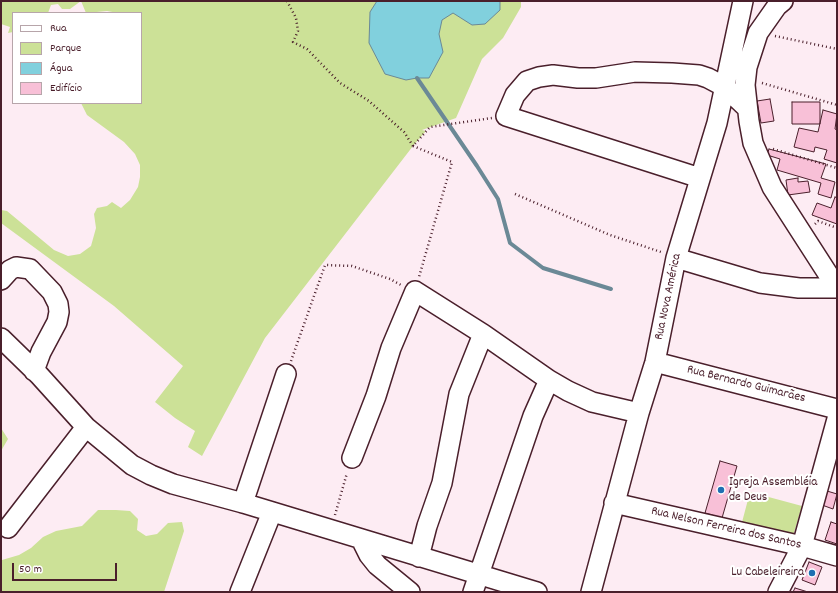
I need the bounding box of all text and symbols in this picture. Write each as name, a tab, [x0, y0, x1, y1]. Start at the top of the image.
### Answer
legend	[12, 12, 142, 104]
text: Rua	[50, 20, 67, 37]
text: Parque	[50, 40, 81, 57]
text: Água	[50, 60, 72, 77]
text: Edifício	[50, 80, 82, 97]
street label: Rua Nova América	[652, 252, 686, 342]
street label: Rua Bernardo Guimarães	[685, 363, 807, 407]
place label: Igreja Assembléia de Deus	[729, 475, 817, 506]
marker: Igreja Assembléia de Deus	[716, 485, 726, 495]
street label: Rua Nelson Ferreira dos Santos	[649, 504, 803, 554]
scale bar	[14, 555, 119, 581]
text: 50 m	[19, 561, 42, 578]
place label: Lu Cabeleireira	[731, 565, 804, 581]
marker: Lu Cabeleireira	[807, 568, 817, 578]

